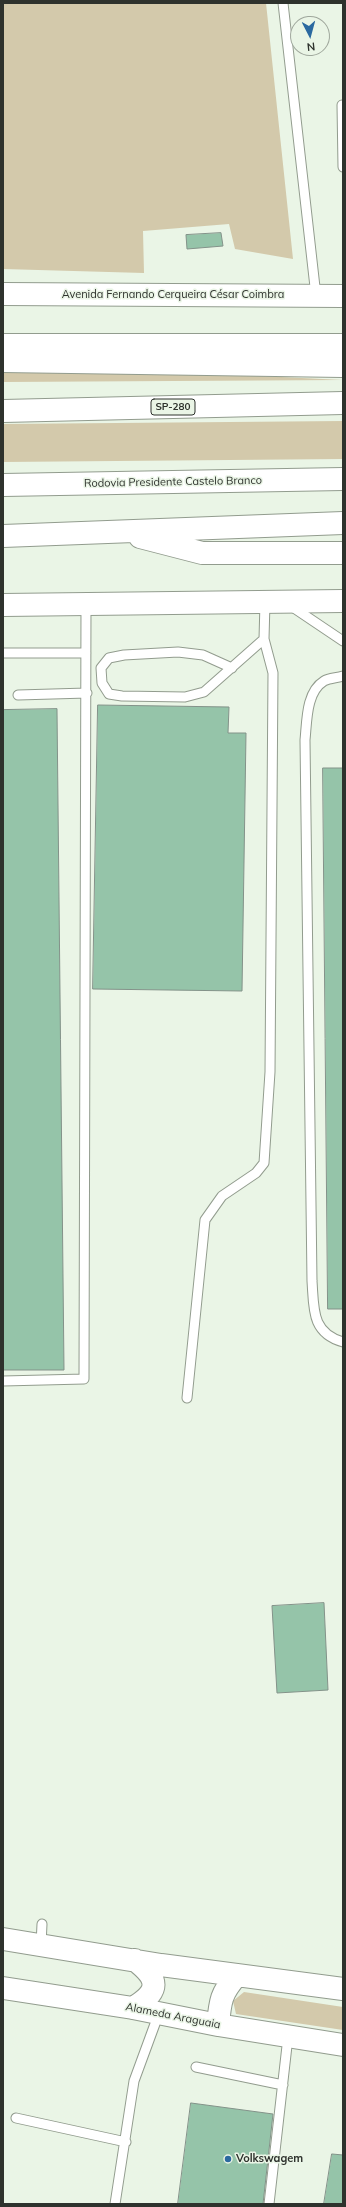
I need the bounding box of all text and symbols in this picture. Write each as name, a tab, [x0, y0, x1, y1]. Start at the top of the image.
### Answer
north arrow	[290, 16, 330, 56]
text: N	[306, 40, 316, 54]
street label: Avenida Fernando Cerqueira César Coimbra	[62, 288, 284, 302]
road number: SP-280	[151, 399, 195, 415]
street label: Rodovia Presidente Castelo Branco	[84, 474, 262, 490]
street label: Alameda Araguaia	[124, 2000, 222, 2032]
place label: Volkswagem	[236, 2152, 303, 2166]
marker: Volkswagem	[223, 2154, 233, 2164]

